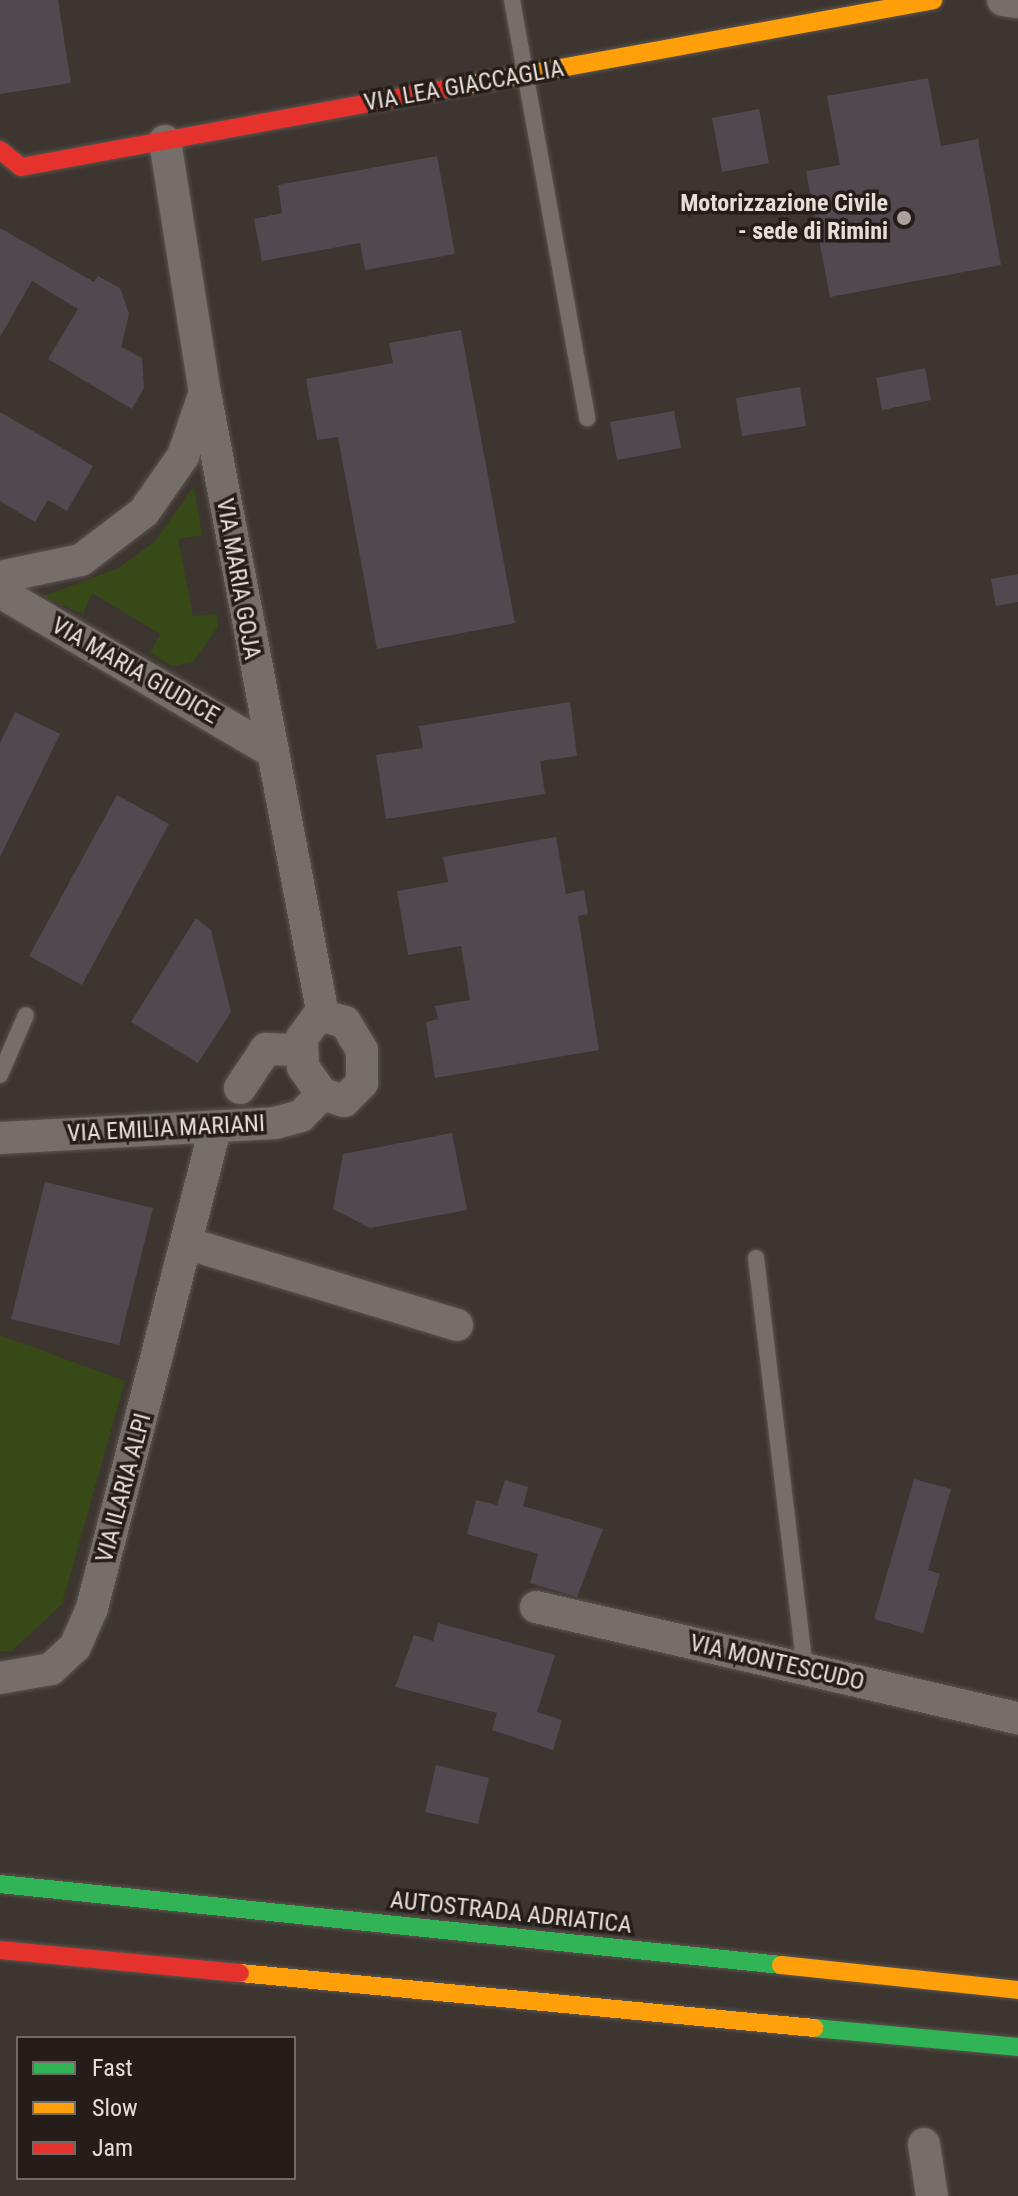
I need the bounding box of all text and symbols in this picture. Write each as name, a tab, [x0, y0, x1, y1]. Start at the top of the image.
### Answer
street label: VIA LEA GIACCAGLIA	[362, 54, 566, 118]
place label: Motorizzazione Civile - sede di Rimini	[680, 190, 888, 246]
marker: Motorizzazione Civile - sede di Rimini	[895, 209, 913, 227]
street label: VIA MARIA GOJA	[210, 496, 266, 662]
street label: VIA MARIA GIUDICE	[46, 611, 224, 731]
street label: VIA EMILIA MARIANI	[66, 1109, 266, 1149]
street label: VIA ILARIA ALPI	[90, 1410, 158, 1566]
street label: VIA MONTESCUDO	[687, 1629, 867, 1697]
street label: AUTOSTRADA ADRIATICA	[389, 1886, 633, 1940]
legend	[16, 2036, 296, 2180]
text: Fast	[92, 2054, 133, 2082]
text: Slow	[92, 2094, 138, 2122]
text: Jam	[92, 2134, 133, 2162]

